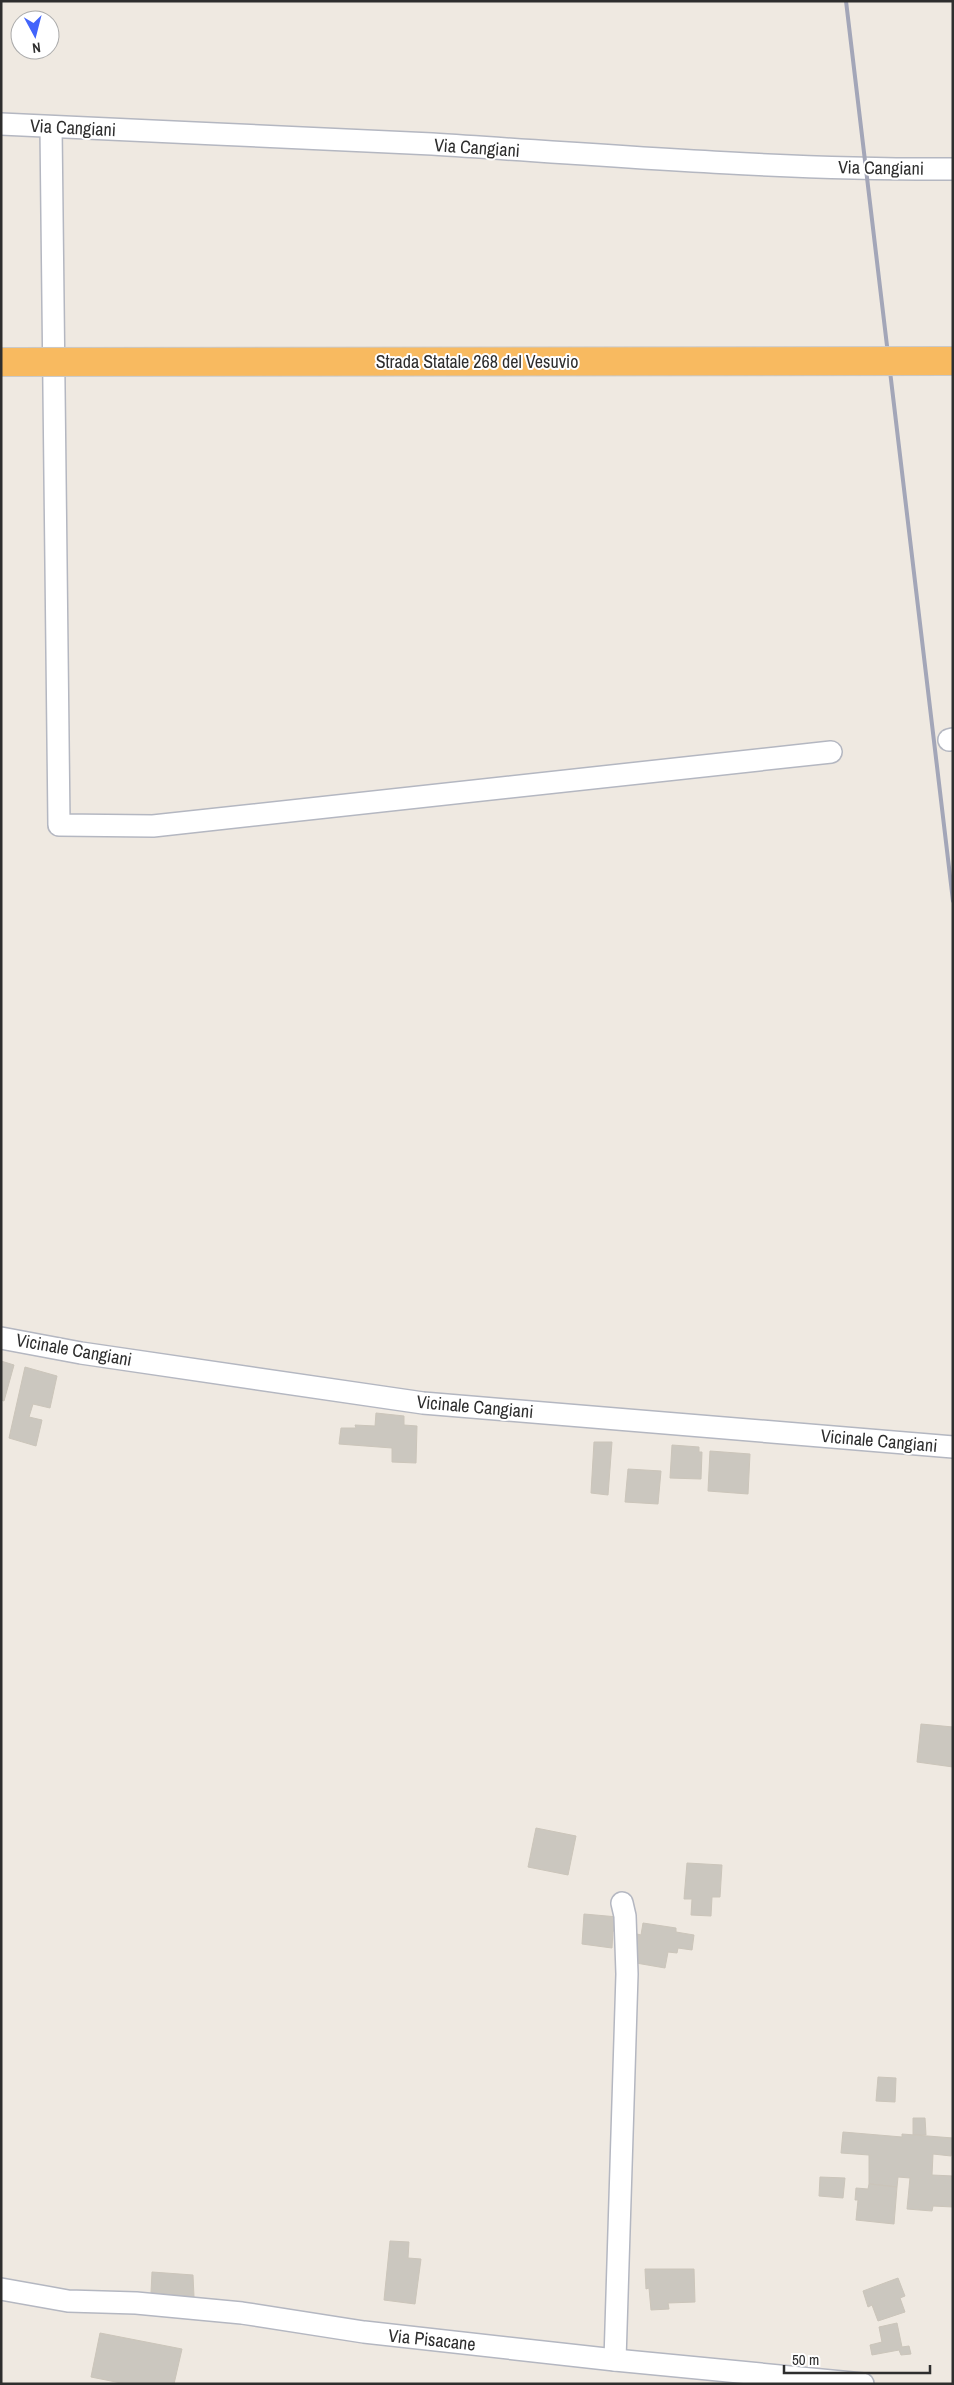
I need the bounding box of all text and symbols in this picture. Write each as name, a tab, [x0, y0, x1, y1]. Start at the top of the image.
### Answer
north arrow	[10, 10, 60, 60]
text: N	[31, 38, 42, 57]
street label: Via Cangiani	[29, 113, 117, 142]
street label: Via Cangiani	[433, 132, 521, 163]
street label: Via Cangiani	[838, 154, 924, 181]
street label: Strada Statale 268 del Vesuvio	[376, 349, 578, 374]
street label: Vicinale Cangiani	[14, 1327, 134, 1372]
street label: Vicinale Cangiani	[416, 1389, 534, 1424]
street label: Vicinale Cangiani	[820, 1423, 938, 1458]
street label: Via Pisacane	[387, 2322, 477, 2357]
scale bar	[784, 2342, 930, 2374]
text: 50 m	[792, 2349, 819, 2370]

